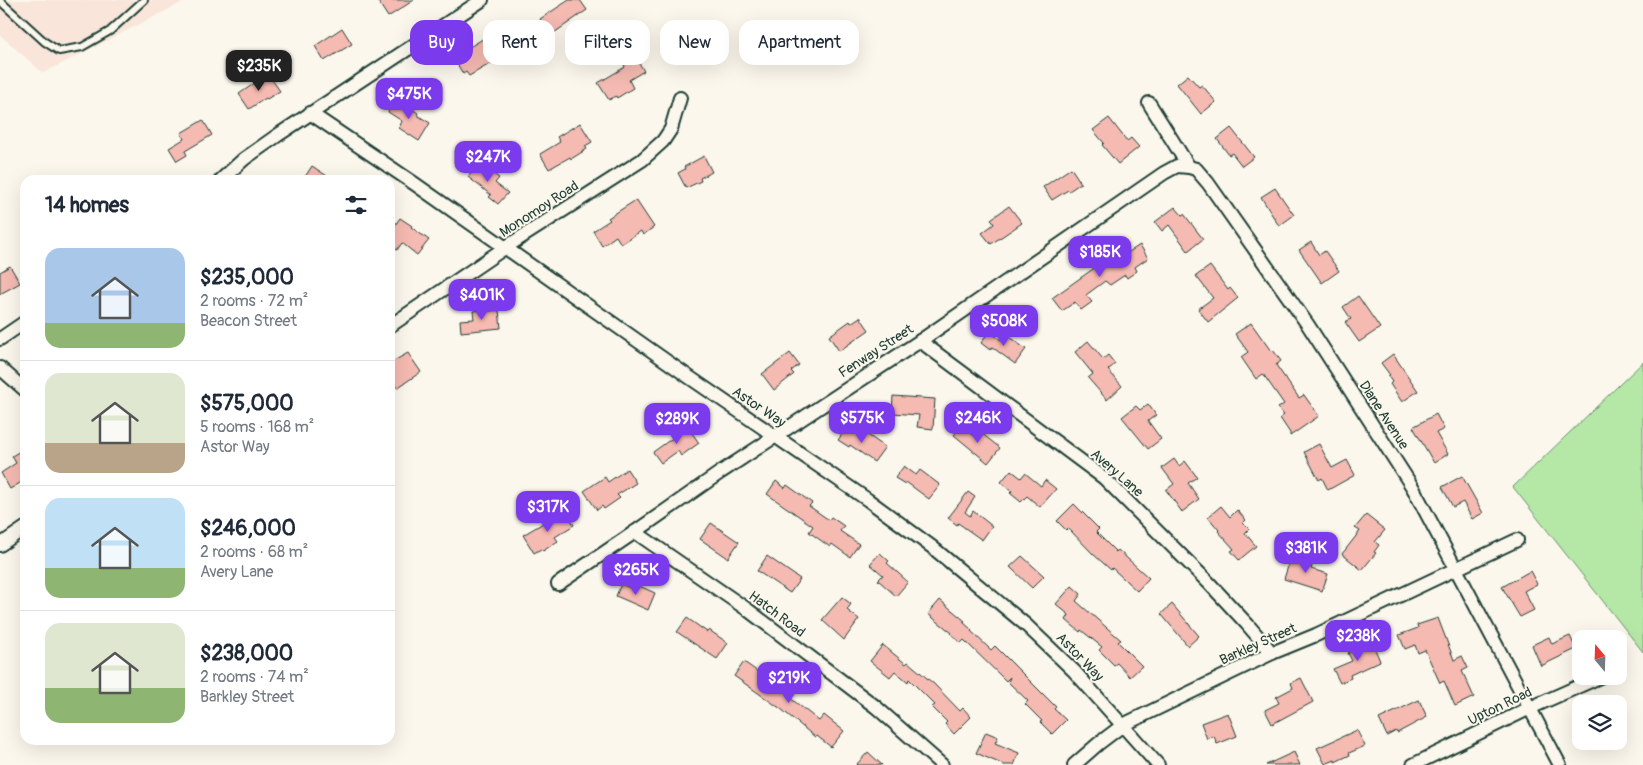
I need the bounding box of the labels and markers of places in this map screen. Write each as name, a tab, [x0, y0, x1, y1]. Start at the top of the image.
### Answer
pin: $235K	[224, 49, 294, 92]
pin: $475K	[374, 78, 444, 120]
pin: $247K	[453, 140, 523, 183]
pin: $185K	[1065, 236, 1135, 278]
pin: $401K	[447, 278, 517, 321]
pin: $508K	[969, 304, 1039, 347]
pin: $289K	[642, 402, 712, 445]
pin: $575K	[827, 402, 897, 444]
pin: $246K	[943, 402, 1013, 444]
pin: $317K	[513, 490, 583, 533]
pin: $381K	[1271, 532, 1341, 574]
pin: $265K	[601, 554, 671, 596]
pin: $238K	[1323, 620, 1393, 662]
pin: $219K	[754, 662, 824, 704]

